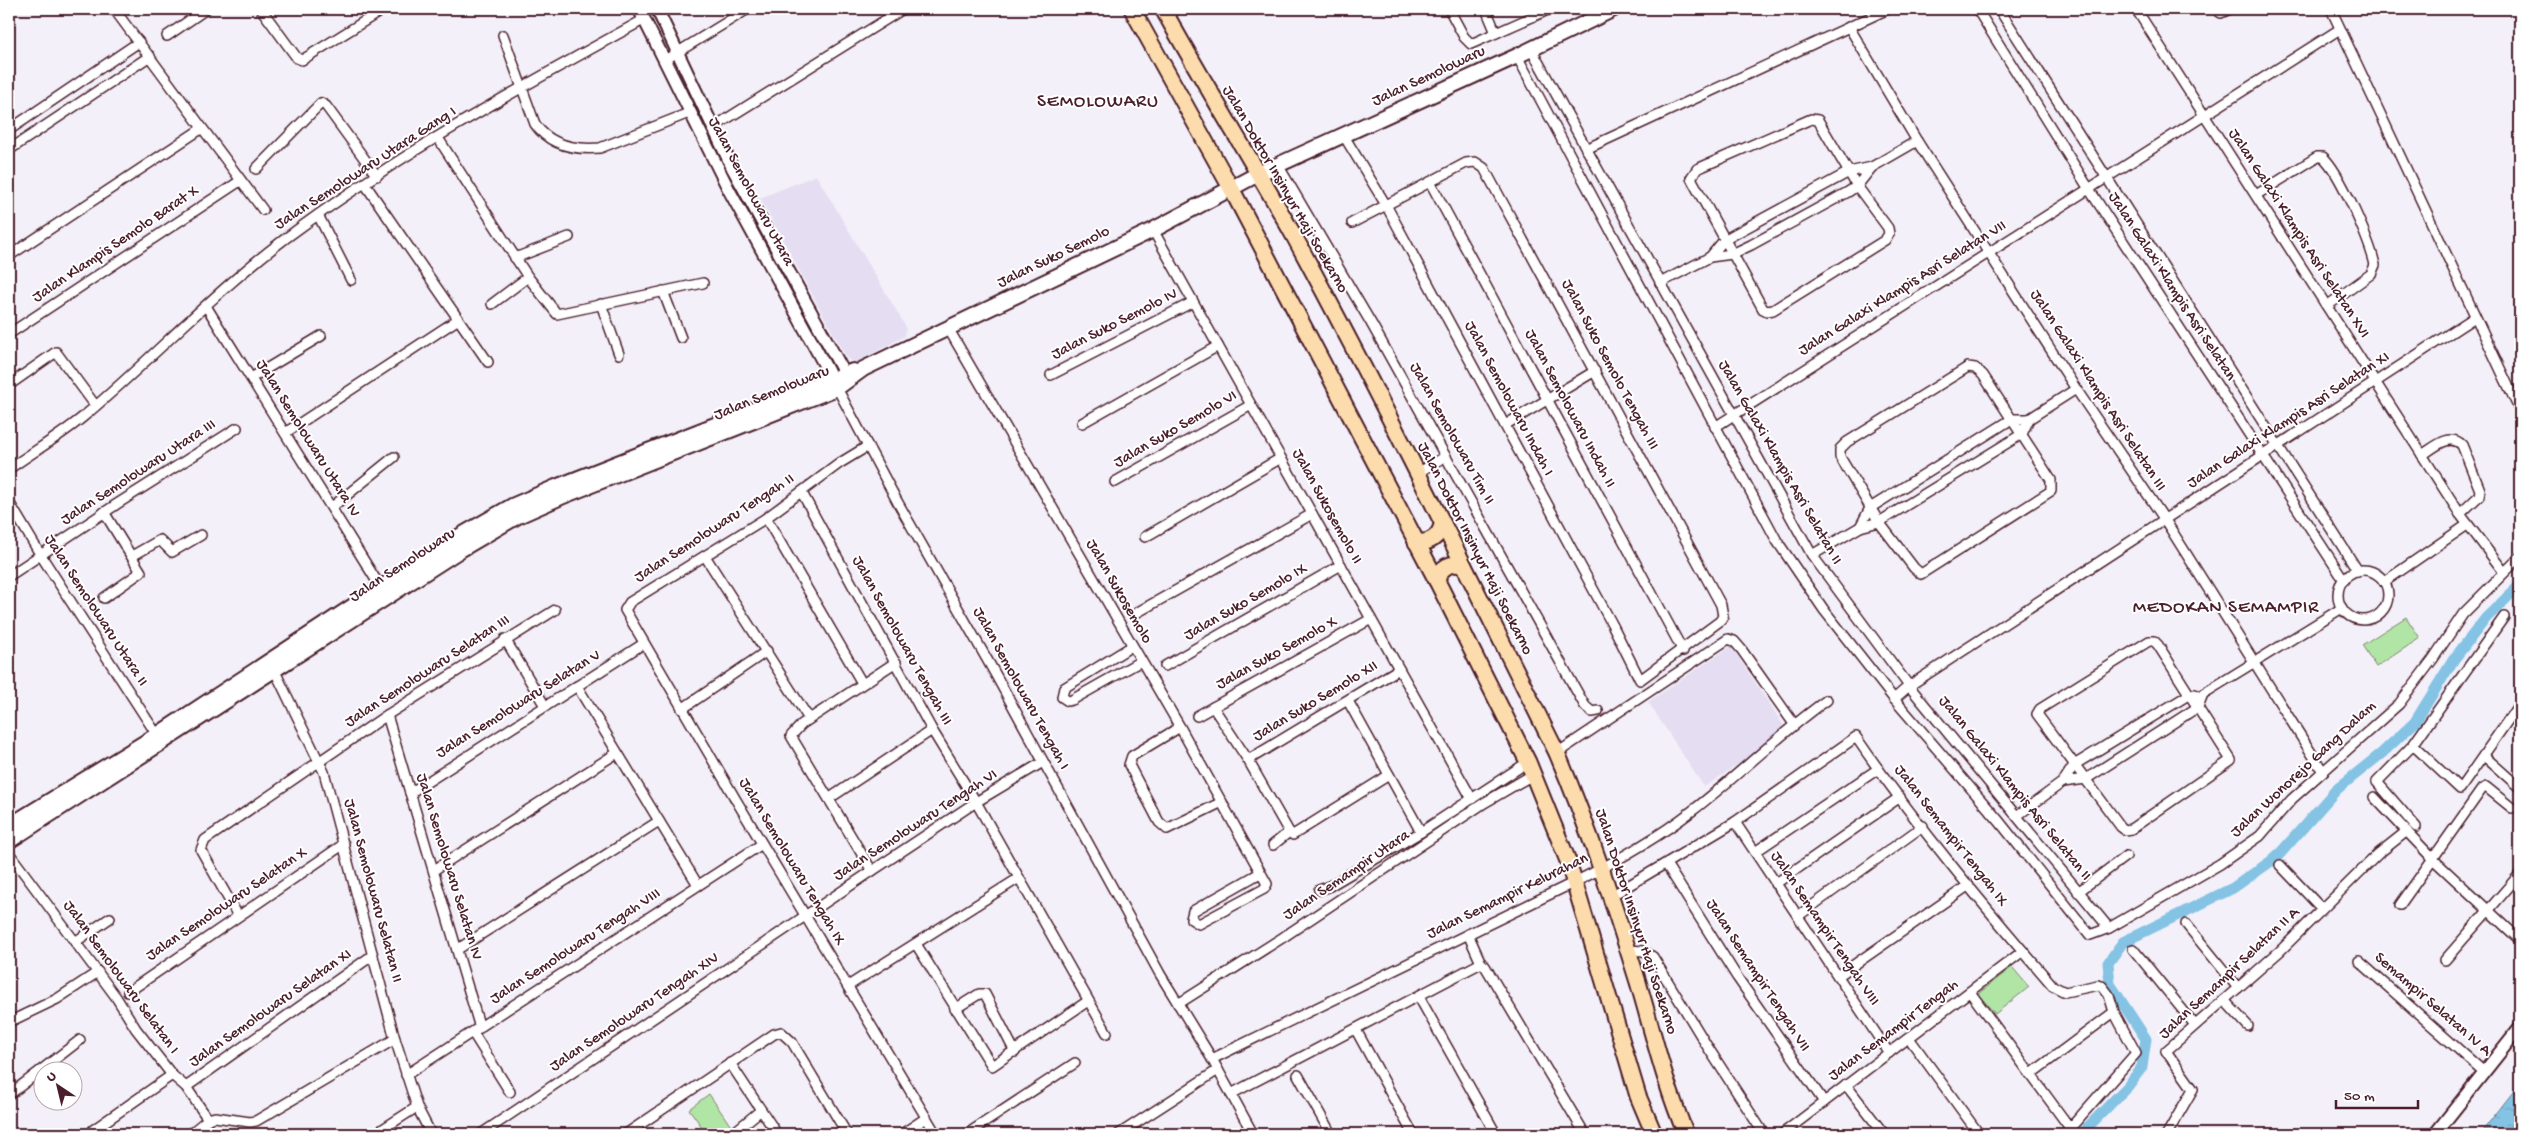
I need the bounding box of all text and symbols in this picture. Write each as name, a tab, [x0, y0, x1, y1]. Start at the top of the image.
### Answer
street label: Jalan Semolowaru	[1369, 42, 1489, 112]
street label: Jalan Doktor Insinyur Haji Soekarno	[1217, 83, 1351, 297]
district label: SEMOLOWARU	[1037, 91, 1159, 114]
street label: Jalan Semolowaru Utara Gang I	[272, 103, 460, 235]
street label: Jalan Semolowaru Utara	[703, 114, 798, 271]
street label: Jalan Galaxi Klampis Asri Selatan XVI	[2223, 126, 2373, 342]
street label: Jalan Klampis Semolo Barat X	[29, 182, 203, 308]
street label: Jalan Galaxi Klampis Asri Selatan	[2103, 189, 2239, 385]
street label: Jalan Galaxi Klampis Asri Selatan VII	[1796, 217, 2010, 361]
street label: Jalan Suko Semolo	[995, 223, 1113, 293]
street label: Jalan Suko Semolo Tengah III	[1556, 277, 1662, 453]
street label: Jalan Suko Semolo IV	[1049, 285, 1181, 365]
street label: Jalan Galaxi Klampis Asri Selatan III	[2025, 287, 2169, 495]
street label: Jalan Semolowaru Indah I	[1459, 318, 1557, 480]
street label: Jalan Semolowaru Indah II	[1519, 327, 1619, 491]
street label: Jalan Galaxi Klampis Asri Selatan XI	[2184, 348, 2394, 494]
street label: Jalan Semolowaru Utara IV	[251, 357, 363, 521]
street label: Jalan Galaxi Klampis Asri Selatan II	[1713, 358, 1845, 568]
street label: Jalan Semolowaru Tim II	[1404, 360, 1498, 508]
street label: Jalan Semolowaru	[712, 362, 833, 426]
street label: Jalan Suko Semolo VI	[1111, 387, 1241, 473]
street label: Jalan Semolowaru Utara III	[58, 416, 220, 530]
street label: Jalan Doktor Insinyur Haji Soekarno	[1412, 440, 1536, 658]
street label: Jalan Sukosemolo II	[1287, 446, 1365, 568]
street label: Jalan Semolowaru Tengah II	[632, 470, 798, 588]
street label: Jalan Semolowaru	[346, 524, 460, 607]
street label: Jalan Semolowaru Utara II	[39, 531, 151, 691]
street label: Jalan Sukosemolo	[1080, 537, 1156, 647]
street label: Jalan Semolowaru Tengah III	[847, 553, 955, 729]
street label: Jalan Suko Semolo IX	[1181, 560, 1311, 646]
district label: MEDOKAN SEMAMPIR	[2133, 597, 2319, 620]
street label: Jalan Semolowaru Tengah I	[967, 604, 1073, 774]
street label: Jalan Semolowaru Selatan III	[342, 611, 514, 733]
street label: Jalan Suko Semolo X	[1213, 613, 1341, 695]
street label: Jalan Semolowaru Selatan V	[433, 646, 605, 763]
street label: Jalan Suko Semolo XII	[1250, 657, 1382, 747]
street label: Jalan Galaxi Klampis Asri Selatan II	[1933, 693, 2095, 885]
street label: Jalan Wonorejo Gang Dalam	[2227, 697, 2381, 842]
street label: Jalan Semampir Tengah IX	[1889, 762, 2011, 911]
street label: Jalan Semolowaru Tengah VI	[830, 766, 1002, 886]
street label: Jalan Semolowaru Selatan IV	[411, 771, 486, 963]
street label: Jalan Semolowaru Tengah IX	[734, 775, 849, 949]
street label: Jalan Semolowaru Selatan II	[338, 797, 406, 985]
street label: Jalan Doktor Insinyur Haji Soekarno	[1589, 807, 1681, 1037]
street label: Jalan Semampir Utara	[1280, 826, 1415, 925]
street label: Jalan Semolowaru Selatan X	[143, 844, 311, 966]
street label: Jalan Semampir Tengah VIII	[1765, 848, 1883, 1010]
street label: Jalan Semampir Kelurahan	[1424, 850, 1592, 944]
street label: Jalan Semolowaru Tengah VIII	[487, 885, 665, 1009]
street label: Jalan Semampir Tengah VII	[1701, 896, 1813, 1056]
street label: Jalan Semolowaru Selatan I	[58, 897, 182, 1059]
street label: Jalan Semampir Selatan II A	[2156, 903, 2305, 1044]
street label: Jalan Semolowaru Selatan XI	[186, 946, 356, 1072]
street label: Jalan Semolowaru Tengah XIV	[547, 949, 723, 1077]
street label: Semampir Selatan IV A	[2370, 949, 2496, 1062]
street label: Jalan Semampir Tengah	[1825, 976, 1963, 1086]
north arrow	[32, 1060, 82, 1110]
text: U	[44, 1068, 60, 1087]
scale bar	[2336, 1078, 2419, 1110]
text: 50 m	[2344, 1088, 2375, 1106]

